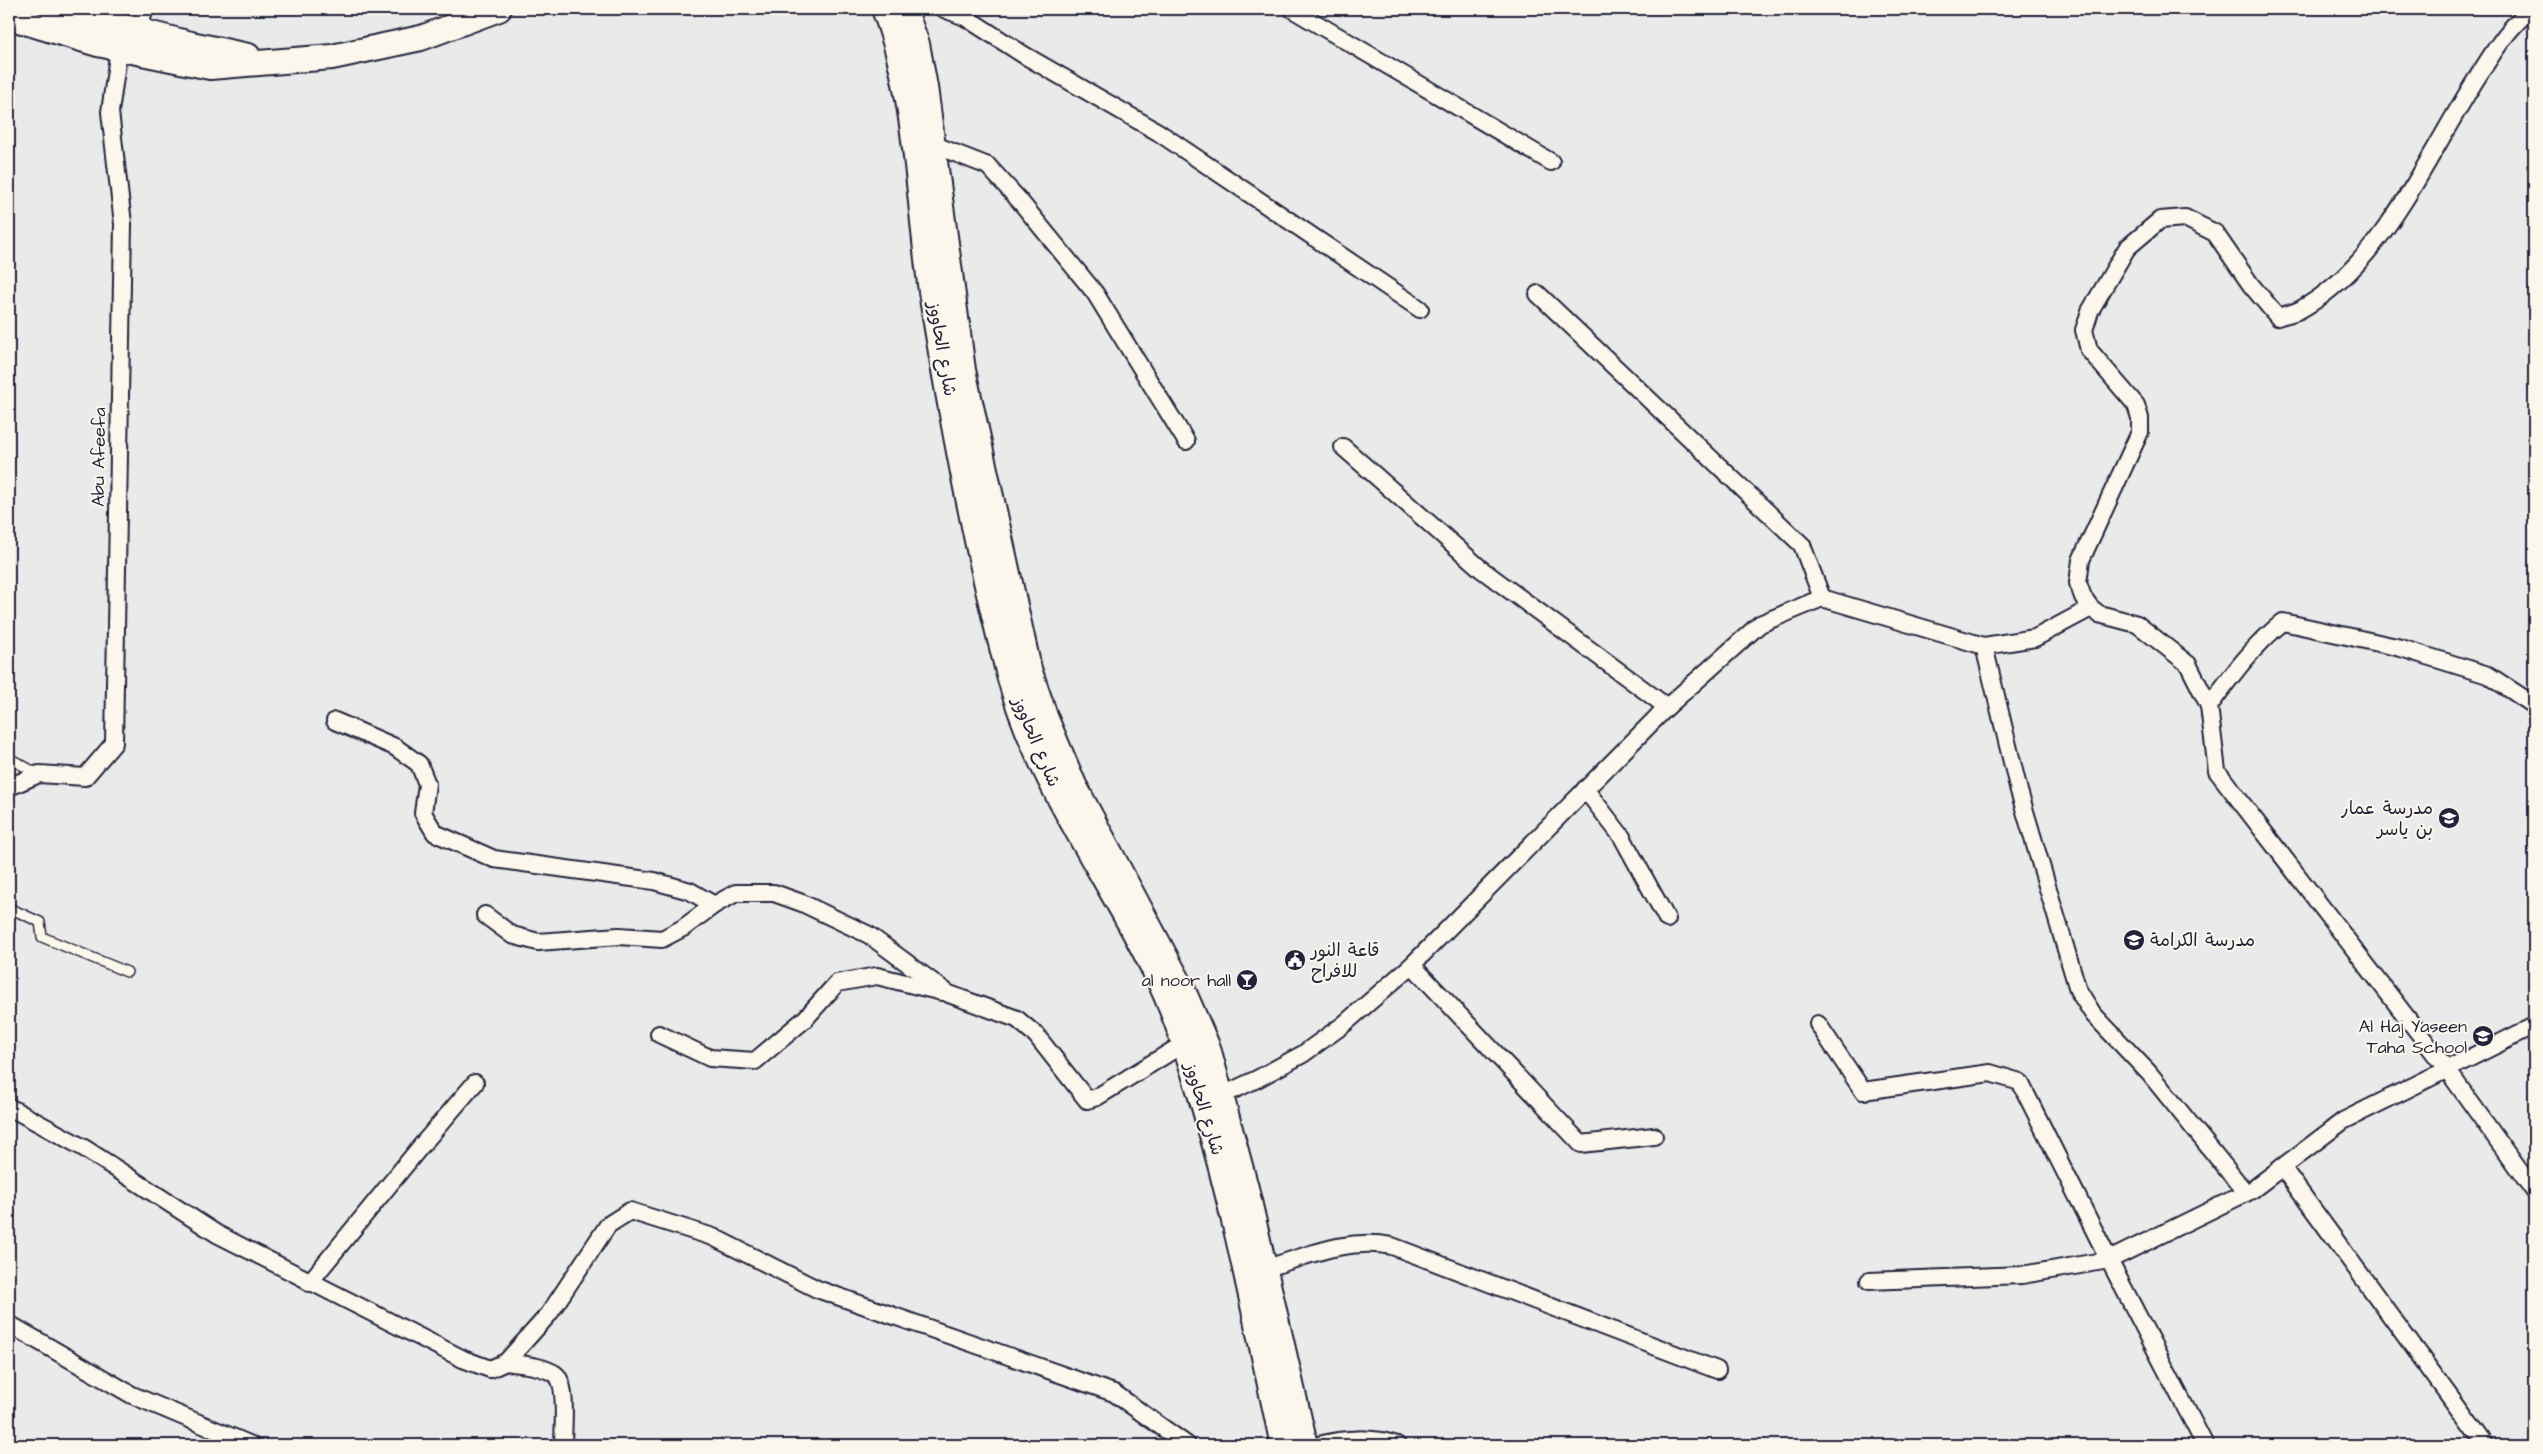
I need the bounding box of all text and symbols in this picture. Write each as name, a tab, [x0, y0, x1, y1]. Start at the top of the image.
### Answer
street label: شارع الحاووز	[921, 298, 963, 398]
street label: Abu Afeefa	[86, 407, 112, 507]
street label: شارع الحاووز	[1005, 691, 1066, 791]
place label: مدرسة عمار بن ياسر	[2340, 796, 2433, 842]
school or university icon: مدرسة عمار بن ياسر	[2437, 806, 2461, 830]
school or university icon: مدرسة الكرامة	[2122, 928, 2146, 952]
place label: مدرسة الكرامة	[2150, 928, 2255, 953]
place label: قاعة النور للافراح	[1309, 938, 1379, 984]
public building icon: قاعة النور للافراح	[1283, 948, 1307, 972]
place label: al noor hall	[1142, 968, 1231, 993]
bar icon: al noor hall	[1235, 968, 1259, 992]
place label: Al Haj Yaseen Taha School	[2359, 1014, 2467, 1060]
school or university icon: Al Haj Yaseen Taha School	[2471, 1024, 2495, 1048]
street label: شارع الحاووز	[1177, 1058, 1230, 1158]

